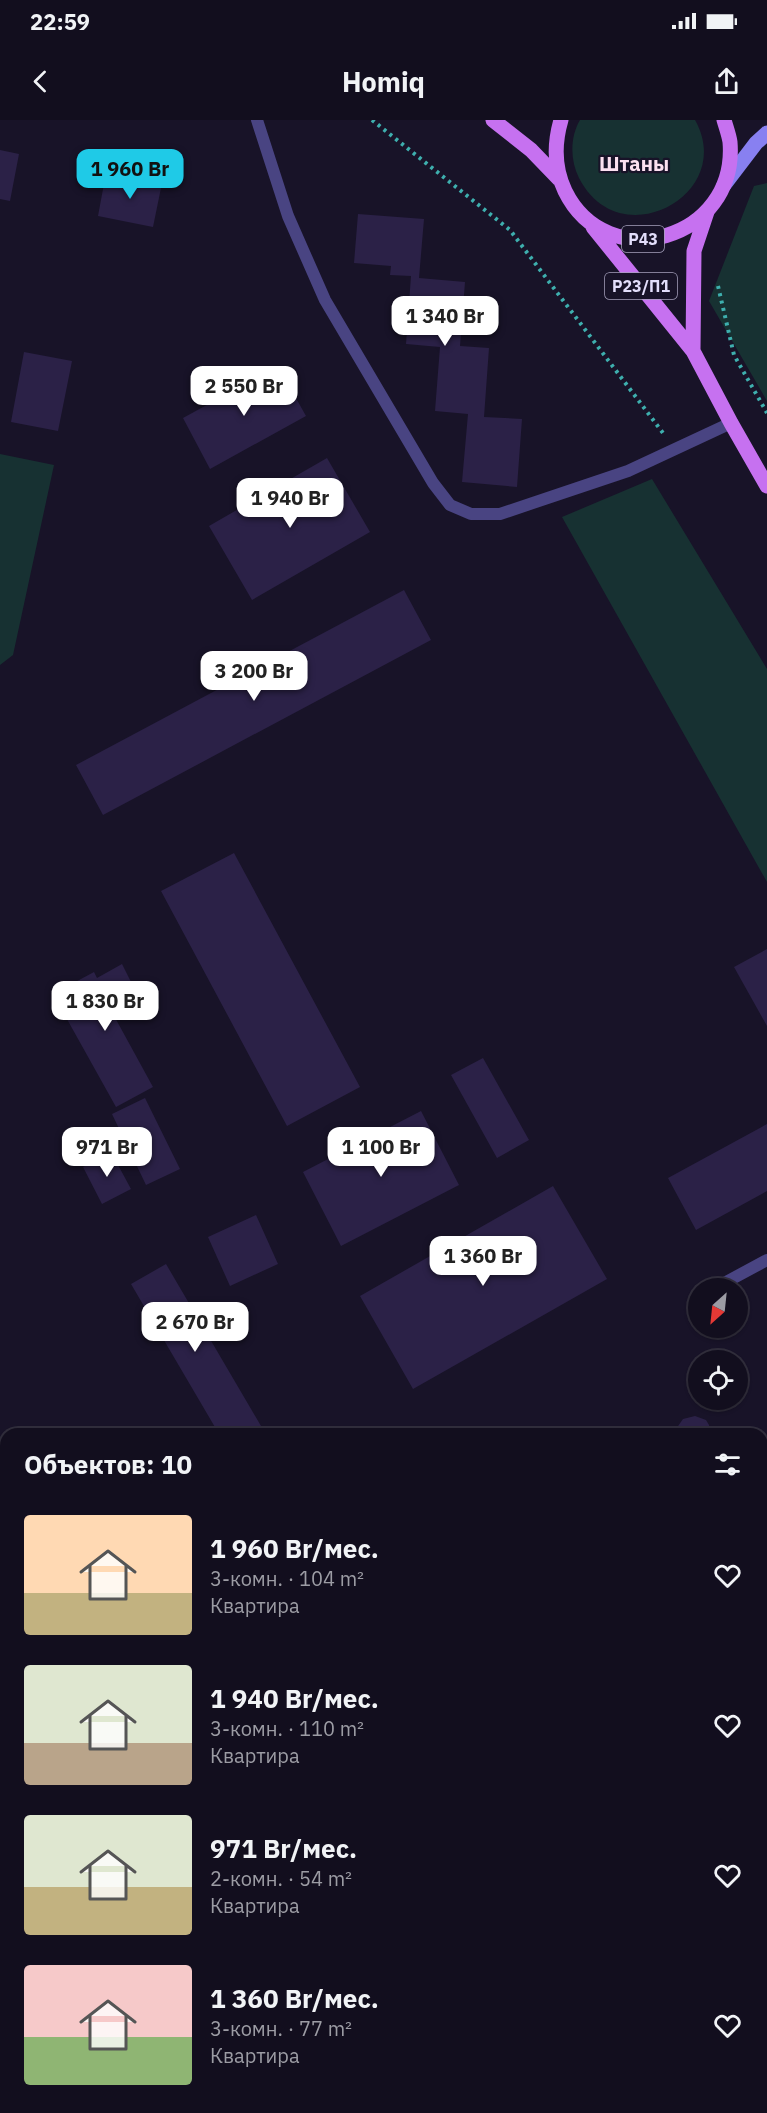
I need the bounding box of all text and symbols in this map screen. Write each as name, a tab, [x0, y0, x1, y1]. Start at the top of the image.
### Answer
text: 22:59	[30, 7, 90, 36]
text: Homiq	[342, 64, 425, 99]
icon: back	[24, 65, 57, 98]
icon: share	[710, 65, 743, 98]
pin: 1 960 Br	[68, 149, 192, 200]
district label: Штаны	[599, 150, 669, 177]
text: 1 960 Br	[91, 155, 169, 182]
road number: Р43	[622, 226, 664, 252]
road number: Р23/П1	[605, 273, 677, 299]
pin: 1 340 Br	[383, 296, 507, 347]
text: 1 340 Br	[406, 302, 484, 329]
pin: 2 550 Br	[182, 366, 306, 417]
text: 2 550 Br	[205, 372, 283, 399]
pin: 1 940 Br	[228, 478, 352, 529]
text: 1 940 Br	[251, 484, 329, 511]
pin: 3 200 Br	[192, 651, 316, 702]
text: 3 200 Br	[215, 657, 293, 684]
pin: 1 830 Br	[43, 981, 167, 1032]
text: 1 830 Br	[66, 987, 144, 1014]
pin: 971 Br	[58, 1127, 156, 1178]
pin: 1 100 Br	[319, 1127, 443, 1178]
text: 971 Br	[76, 1133, 138, 1160]
text: 1 100 Br	[342, 1133, 420, 1160]
pin: 1 360 Br	[421, 1236, 545, 1287]
text: 1 360 Br	[444, 1242, 522, 1269]
north arrow	[688, 1278, 748, 1338]
map controls	[688, 1278, 748, 1410]
pin: 2 670 Br	[133, 1302, 257, 1353]
text: 2 670 Br	[156, 1308, 234, 1335]
button: locate	[688, 1350, 748, 1410]
text: Объектов: 10	[24, 1447, 192, 1481]
icon: filters	[711, 1448, 744, 1481]
text: 1 960 Br/мес.	[210, 1531, 379, 1565]
icon: home	[72, 1539, 144, 1611]
icon: heart	[711, 1559, 744, 1592]
text: 3-комн. · 104 m²	[210, 1565, 364, 1592]
text: Квартира	[210, 1592, 300, 1619]
text: 1 940 Br/мес.	[210, 1681, 379, 1715]
icon: home	[72, 1689, 144, 1761]
icon: heart	[711, 1709, 744, 1742]
text: 3-комн. · 110 m²	[210, 1715, 364, 1742]
text: Квартира	[210, 1742, 300, 1769]
text: 971 Br/мес.	[210, 1831, 357, 1865]
icon: home	[72, 1839, 144, 1911]
icon: heart	[711, 1859, 744, 1892]
text: 2-комн. · 54 m²	[210, 1865, 352, 1892]
text: Квартира	[210, 1892, 300, 1919]
text: 1 360 Br/мес.	[210, 1981, 379, 2015]
icon: home	[72, 1989, 144, 2061]
icon: heart	[711, 2009, 744, 2042]
text: 3-комн. · 77 m²	[210, 2015, 352, 2042]
text: Квартира	[210, 2042, 300, 2069]

